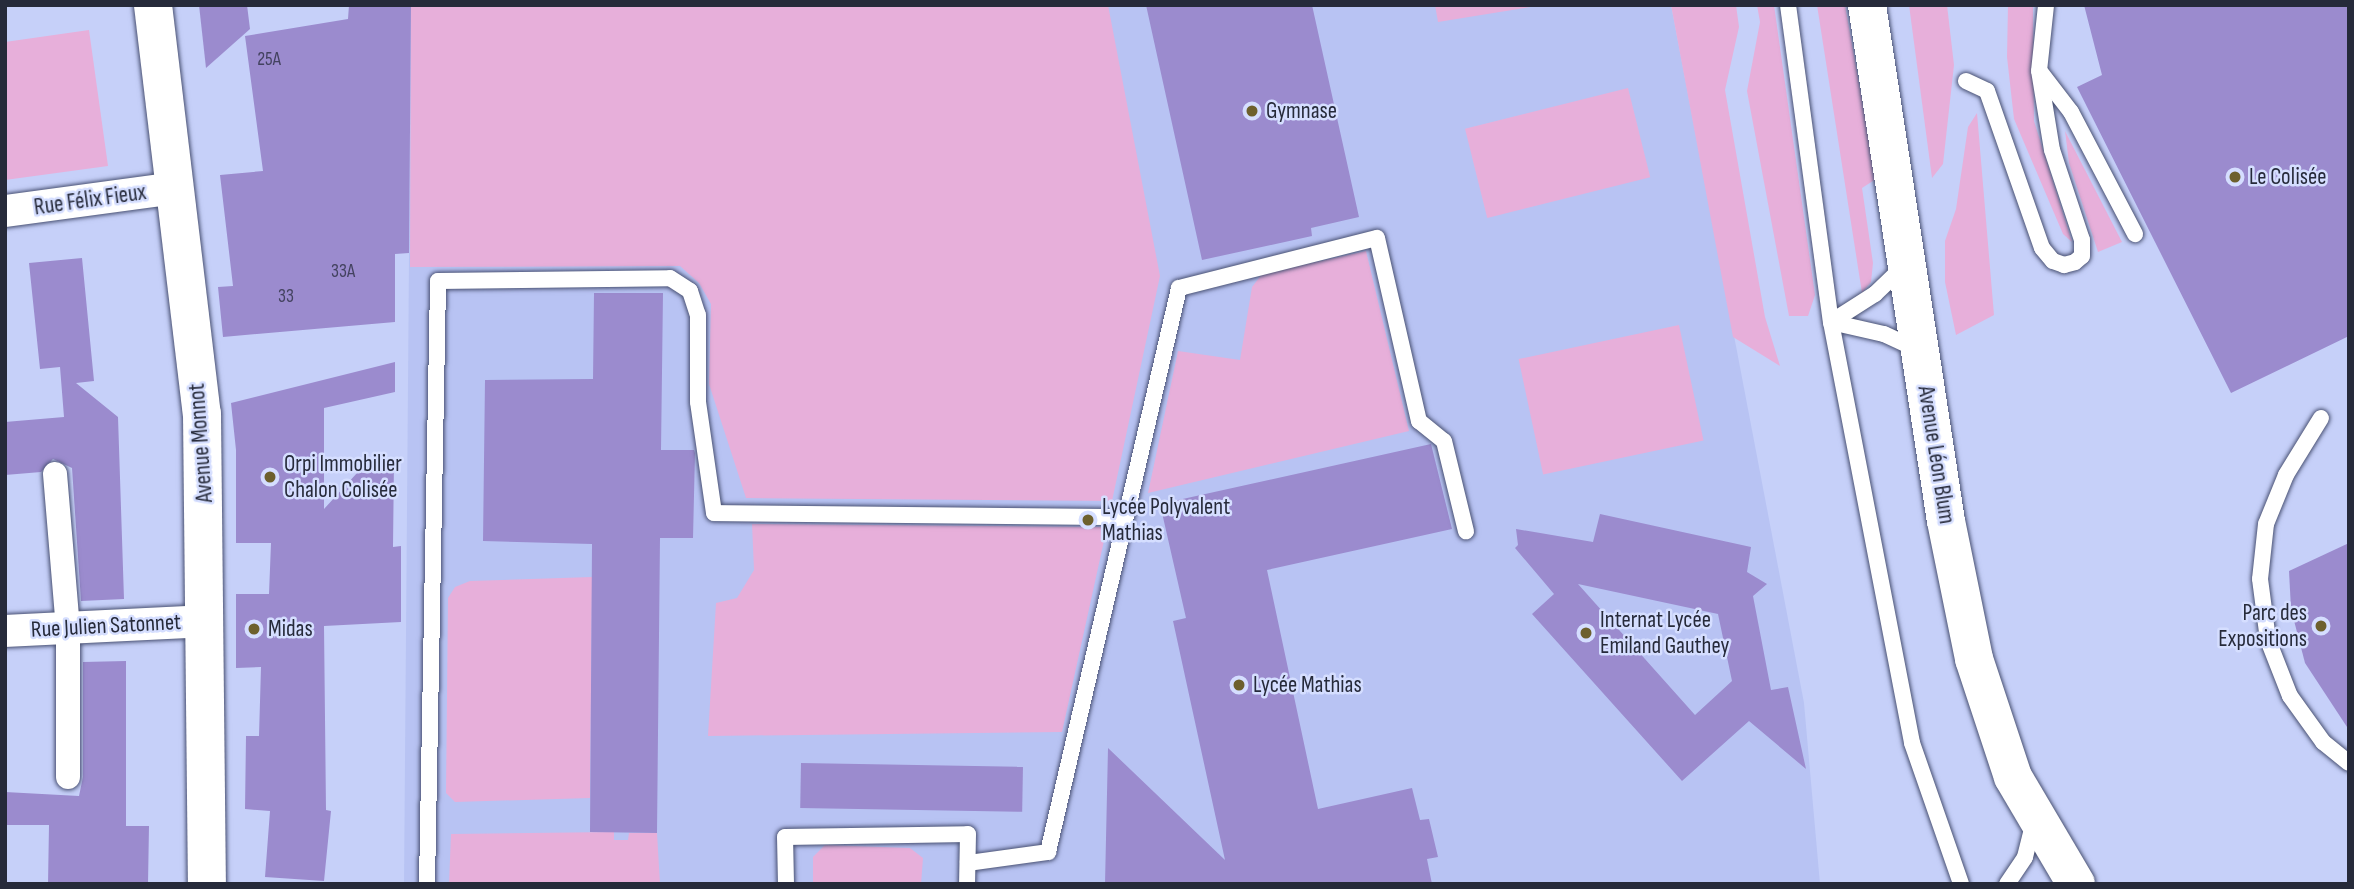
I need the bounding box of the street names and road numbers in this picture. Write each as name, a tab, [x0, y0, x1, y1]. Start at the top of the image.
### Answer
street label: Rue Félix Fieux	[32, 178, 148, 222]
street label: Avenue Monnot	[183, 383, 219, 503]
street label: Avenue Léon Blum	[1911, 384, 1961, 526]
street label: Rue Julien Satonnet	[30, 608, 182, 644]

